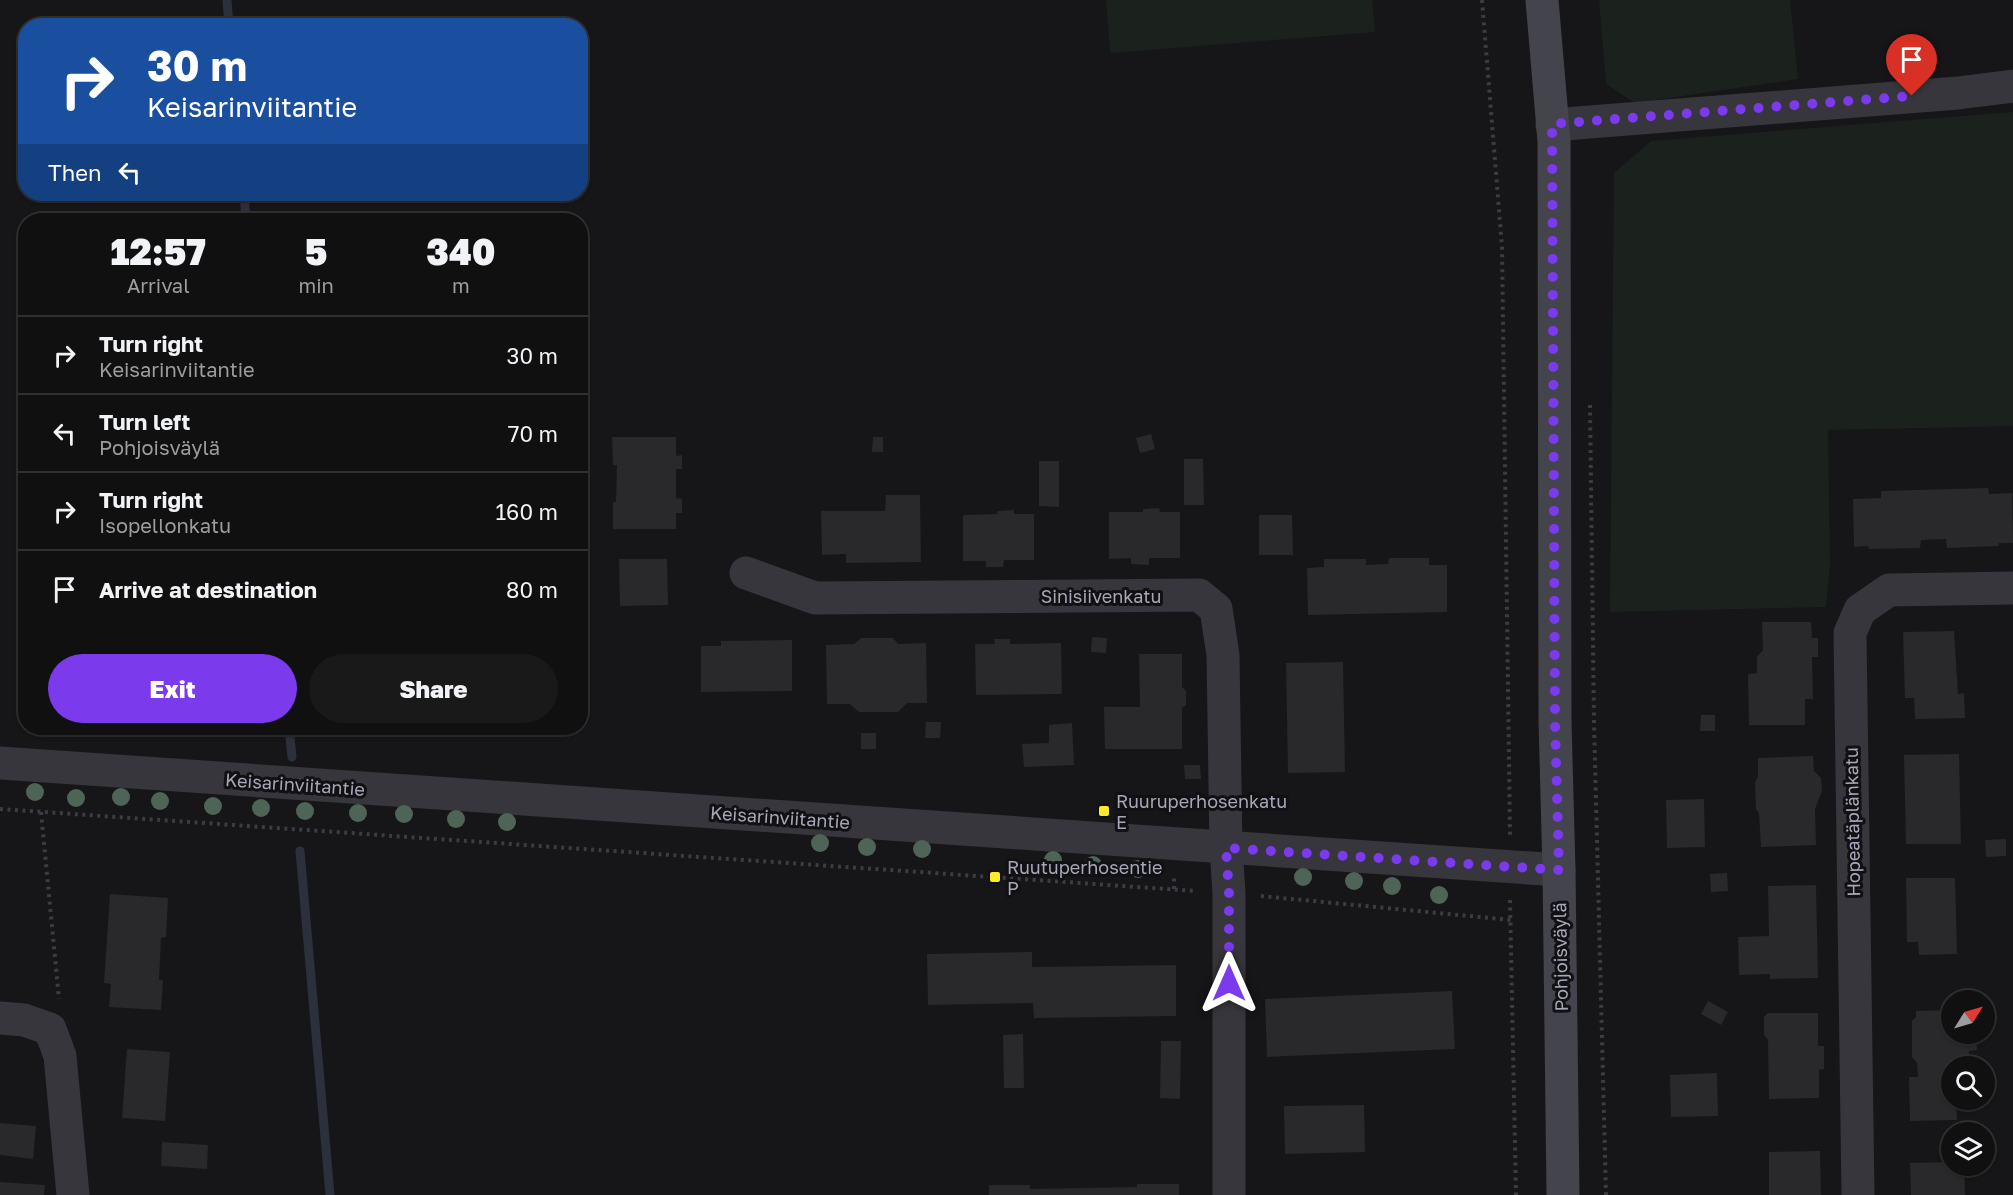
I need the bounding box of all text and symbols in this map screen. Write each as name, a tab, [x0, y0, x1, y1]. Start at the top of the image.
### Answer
pin	[1886, 34, 1937, 96]
text: 30 m	[147, 40, 247, 90]
icon: right	[48, 42, 126, 120]
icon: arrive	[1895, 43, 1928, 76]
text: Keisarinviitantie	[147, 91, 357, 123]
icon: left	[113, 156, 146, 189]
text: Then	[48, 159, 101, 186]
text: 12:57	[110, 230, 206, 273]
text: 5	[305, 230, 327, 273]
text: 340	[426, 230, 496, 273]
text: Arrival	[127, 273, 190, 297]
text: min	[298, 273, 334, 297]
text: m	[452, 273, 470, 297]
text: Turn right	[99, 330, 203, 357]
icon: right	[48, 339, 81, 372]
text: 30 m	[507, 342, 558, 369]
text: Keisarinviitantie	[99, 357, 255, 381]
text: Turn left	[99, 408, 190, 435]
icon: left	[48, 417, 81, 450]
text: 70 m	[508, 420, 558, 447]
text: Pohjoisväylä	[99, 435, 220, 459]
text: Turn right	[99, 486, 203, 513]
icon: right	[48, 495, 81, 528]
text: 160 m	[495, 498, 558, 525]
text: Isopellonkatu	[99, 513, 231, 537]
icon: arrive	[48, 573, 81, 606]
text: Arrive at destination	[99, 576, 317, 603]
text: 80 m	[506, 576, 558, 603]
street label: Sinisiivenkatu	[1041, 585, 1161, 607]
button: Exit	[48, 654, 297, 723]
button: Share	[309, 654, 558, 723]
street label: Hopeatäplänkatu	[1840, 747, 1864, 897]
street label: Keisarinviitantie	[224, 768, 366, 800]
place label: Ruuruperhosenkatu E	[1116, 790, 1287, 833]
street label: Keisarinviitantie	[709, 801, 851, 833]
marker: Ruuruperhosenkatu E	[1097, 804, 1111, 818]
place label: Ruutuperhosentie P	[1007, 856, 1162, 899]
marker: Ruutuperhosentie P	[988, 870, 1002, 884]
street label: Pohjoisväylä	[1548, 902, 1572, 1012]
position arrow	[1197, 951, 1261, 1015]
north arrow	[1941, 990, 1995, 1044]
map controls	[1941, 990, 1995, 1176]
button: search	[1941, 1056, 1995, 1110]
button: layers	[1941, 1122, 1995, 1176]

